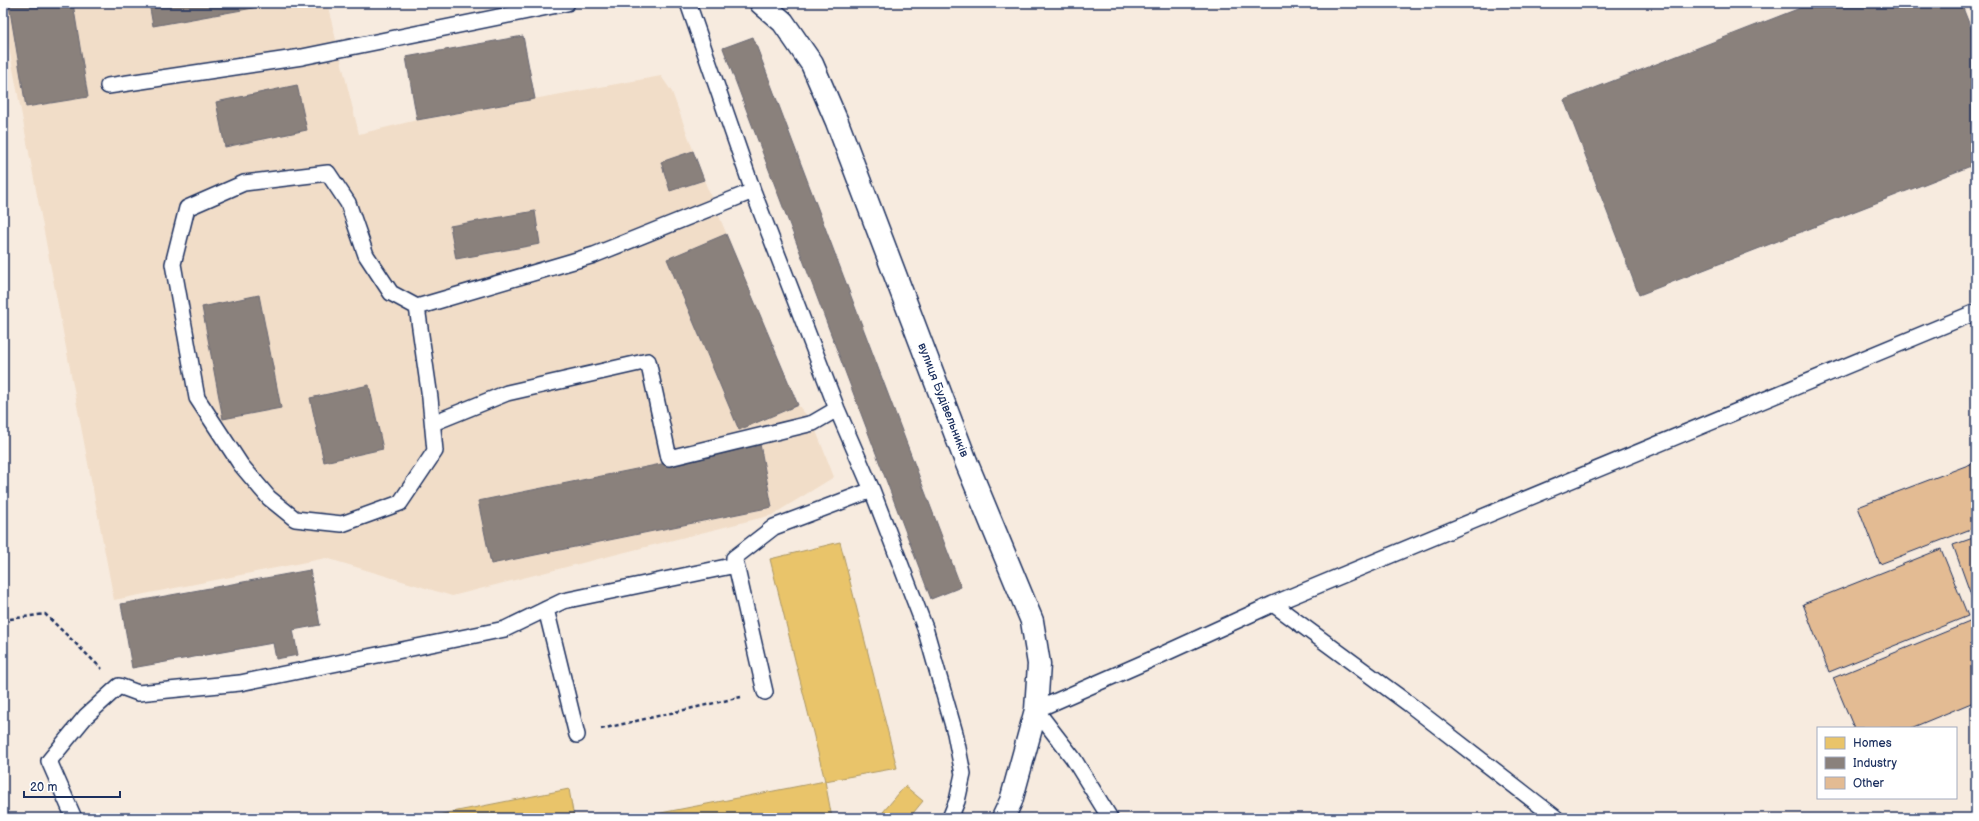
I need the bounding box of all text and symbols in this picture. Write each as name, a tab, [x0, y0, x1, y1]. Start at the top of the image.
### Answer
street label: вулиця Будівельників	[914, 341, 972, 460]
legend	[1817, 727, 1957, 799]
text: Homes	[1853, 736, 1892, 751]
text: Industry	[1853, 756, 1898, 771]
scale bar	[24, 773, 120, 799]
text: Other	[1853, 776, 1885, 791]
text: 20 m	[30, 780, 57, 795]

